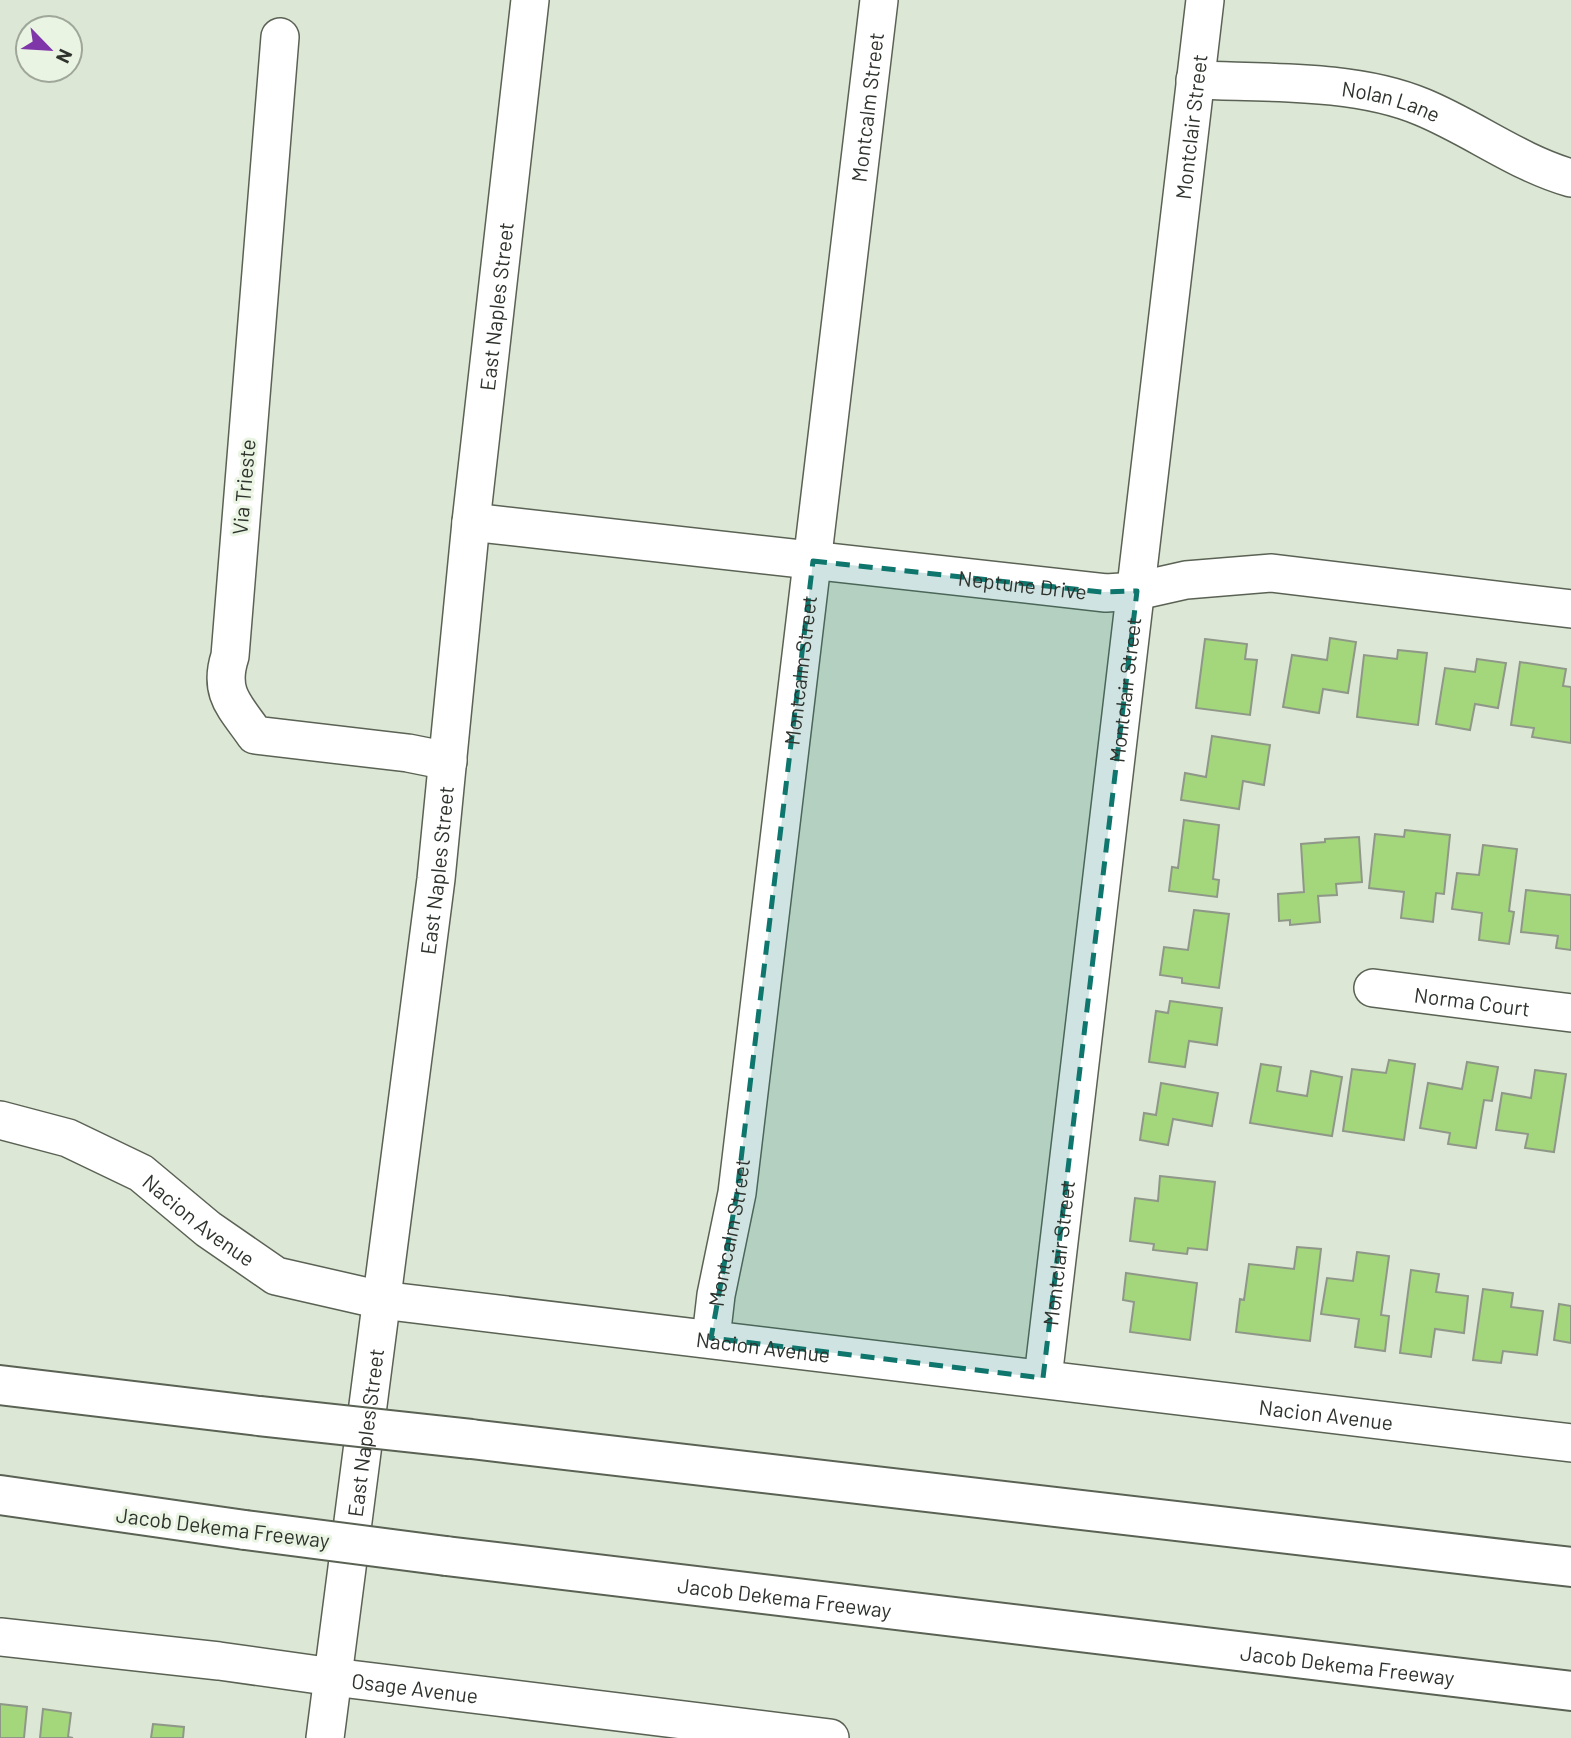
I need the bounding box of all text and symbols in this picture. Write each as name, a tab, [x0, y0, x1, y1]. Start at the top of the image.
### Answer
north arrow	[14, 14, 84, 84]
street label: Montcalm Street	[845, 31, 888, 183]
text: N	[52, 46, 78, 67]
street label: Montclair Street	[1169, 53, 1211, 201]
street label: Nolan Lane	[1340, 75, 1445, 126]
street label: East Naples Street	[473, 221, 517, 392]
street label: Via Trieste	[226, 438, 260, 536]
street label: Neptune Drive	[957, 564, 1088, 603]
street label: Montcalm Street	[778, 594, 821, 746]
street label: Montclair Street	[1103, 616, 1145, 764]
street label: East Naples Street	[414, 785, 458, 956]
street label: Norma Court	[1413, 981, 1532, 1020]
street label: Montcalm Street	[702, 1157, 754, 1308]
street label: Nacion Avenue	[139, 1168, 260, 1270]
street label: Montclair Street	[1037, 1179, 1079, 1327]
street label: Nacion Avenue	[695, 1325, 832, 1366]
street label: East Naples Street	[341, 1347, 388, 1518]
street label: Nacion Avenue	[1258, 1393, 1395, 1434]
street label: Jacob Dekema Freeway	[115, 1501, 332, 1553]
street label: Jacob Dekema Freeway	[676, 1571, 893, 1622]
street label: Jacob Dekema Freeway	[1239, 1639, 1456, 1689]
street label: Osage Avenue	[350, 1667, 480, 1707]

